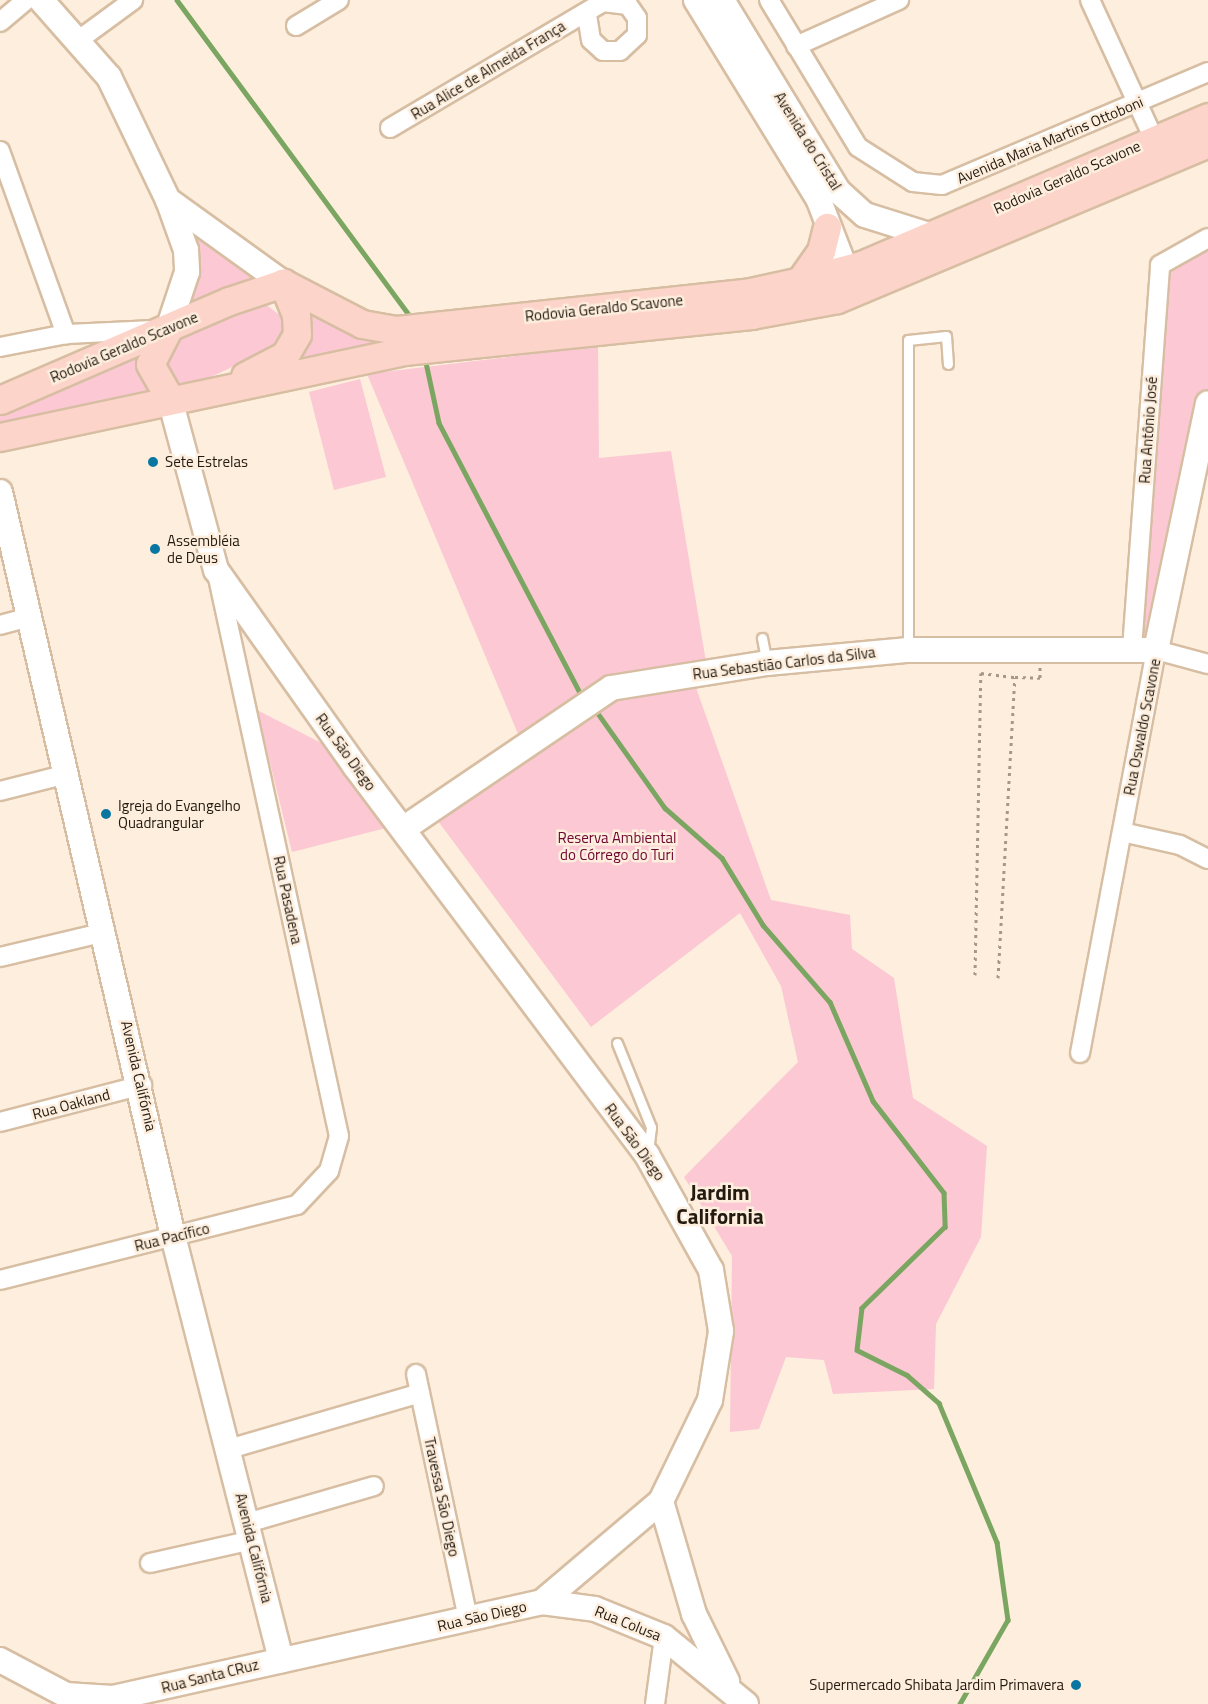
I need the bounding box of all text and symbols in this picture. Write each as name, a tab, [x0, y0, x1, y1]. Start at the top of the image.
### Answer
street label: Rua Alice de Almeida França	[408, 17, 568, 123]
street label: Avenida do Cristal	[771, 89, 845, 193]
street label: Avenida Maria Martins Ottoboni	[954, 93, 1146, 187]
street label: Rodovia Geraldo Scavone	[991, 136, 1143, 218]
street label: Rodovia Geraldo Scavone	[524, 291, 684, 325]
street label: Rodovia Geraldo Scavone	[47, 308, 201, 386]
street label: Rua Antônio José	[1135, 376, 1161, 484]
place label: Sete Estrelas	[165, 453, 248, 471]
marker: Sete Estrelas	[146, 455, 160, 469]
place label: Assembléia de Deus	[167, 531, 240, 566]
marker: Assembléia de Deus	[148, 542, 162, 556]
street label: Rua Sebastião Carlos da Silva	[692, 643, 876, 683]
street label: Rua Oswaldo Scavone	[1120, 657, 1164, 797]
street label: Rua São Diego	[312, 710, 380, 794]
place label: Igreja do Evangelho Quadrangular	[118, 796, 241, 831]
marker: Igreja do Evangelho Quadrangular	[99, 807, 113, 821]
park label: Reserva Ambiental do Córrego do Turi	[558, 828, 676, 863]
street label: Rua Pasadena	[270, 854, 306, 946]
street label: Avenida Califórnia	[118, 1019, 160, 1133]
street label: Rua Oakland	[30, 1085, 112, 1123]
street label: Rua São Diego	[601, 1100, 669, 1184]
district label: Jardim California	[676, 1179, 764, 1229]
street label: Rua Pacífico	[133, 1219, 211, 1255]
street label: Travessa São Diego	[421, 1436, 463, 1558]
street label: Avenida Califórnia	[232, 1491, 276, 1605]
street label: Rua São Diego	[436, 1597, 528, 1635]
street label: Rua Colusa	[592, 1602, 664, 1644]
street label: Rua Santa CRuz	[159, 1655, 261, 1697]
place label: Supermercado Shibata Jardim Primavera	[809, 1676, 1064, 1694]
marker: Supermercado Shibata Jardim Primavera	[1069, 1678, 1083, 1692]

